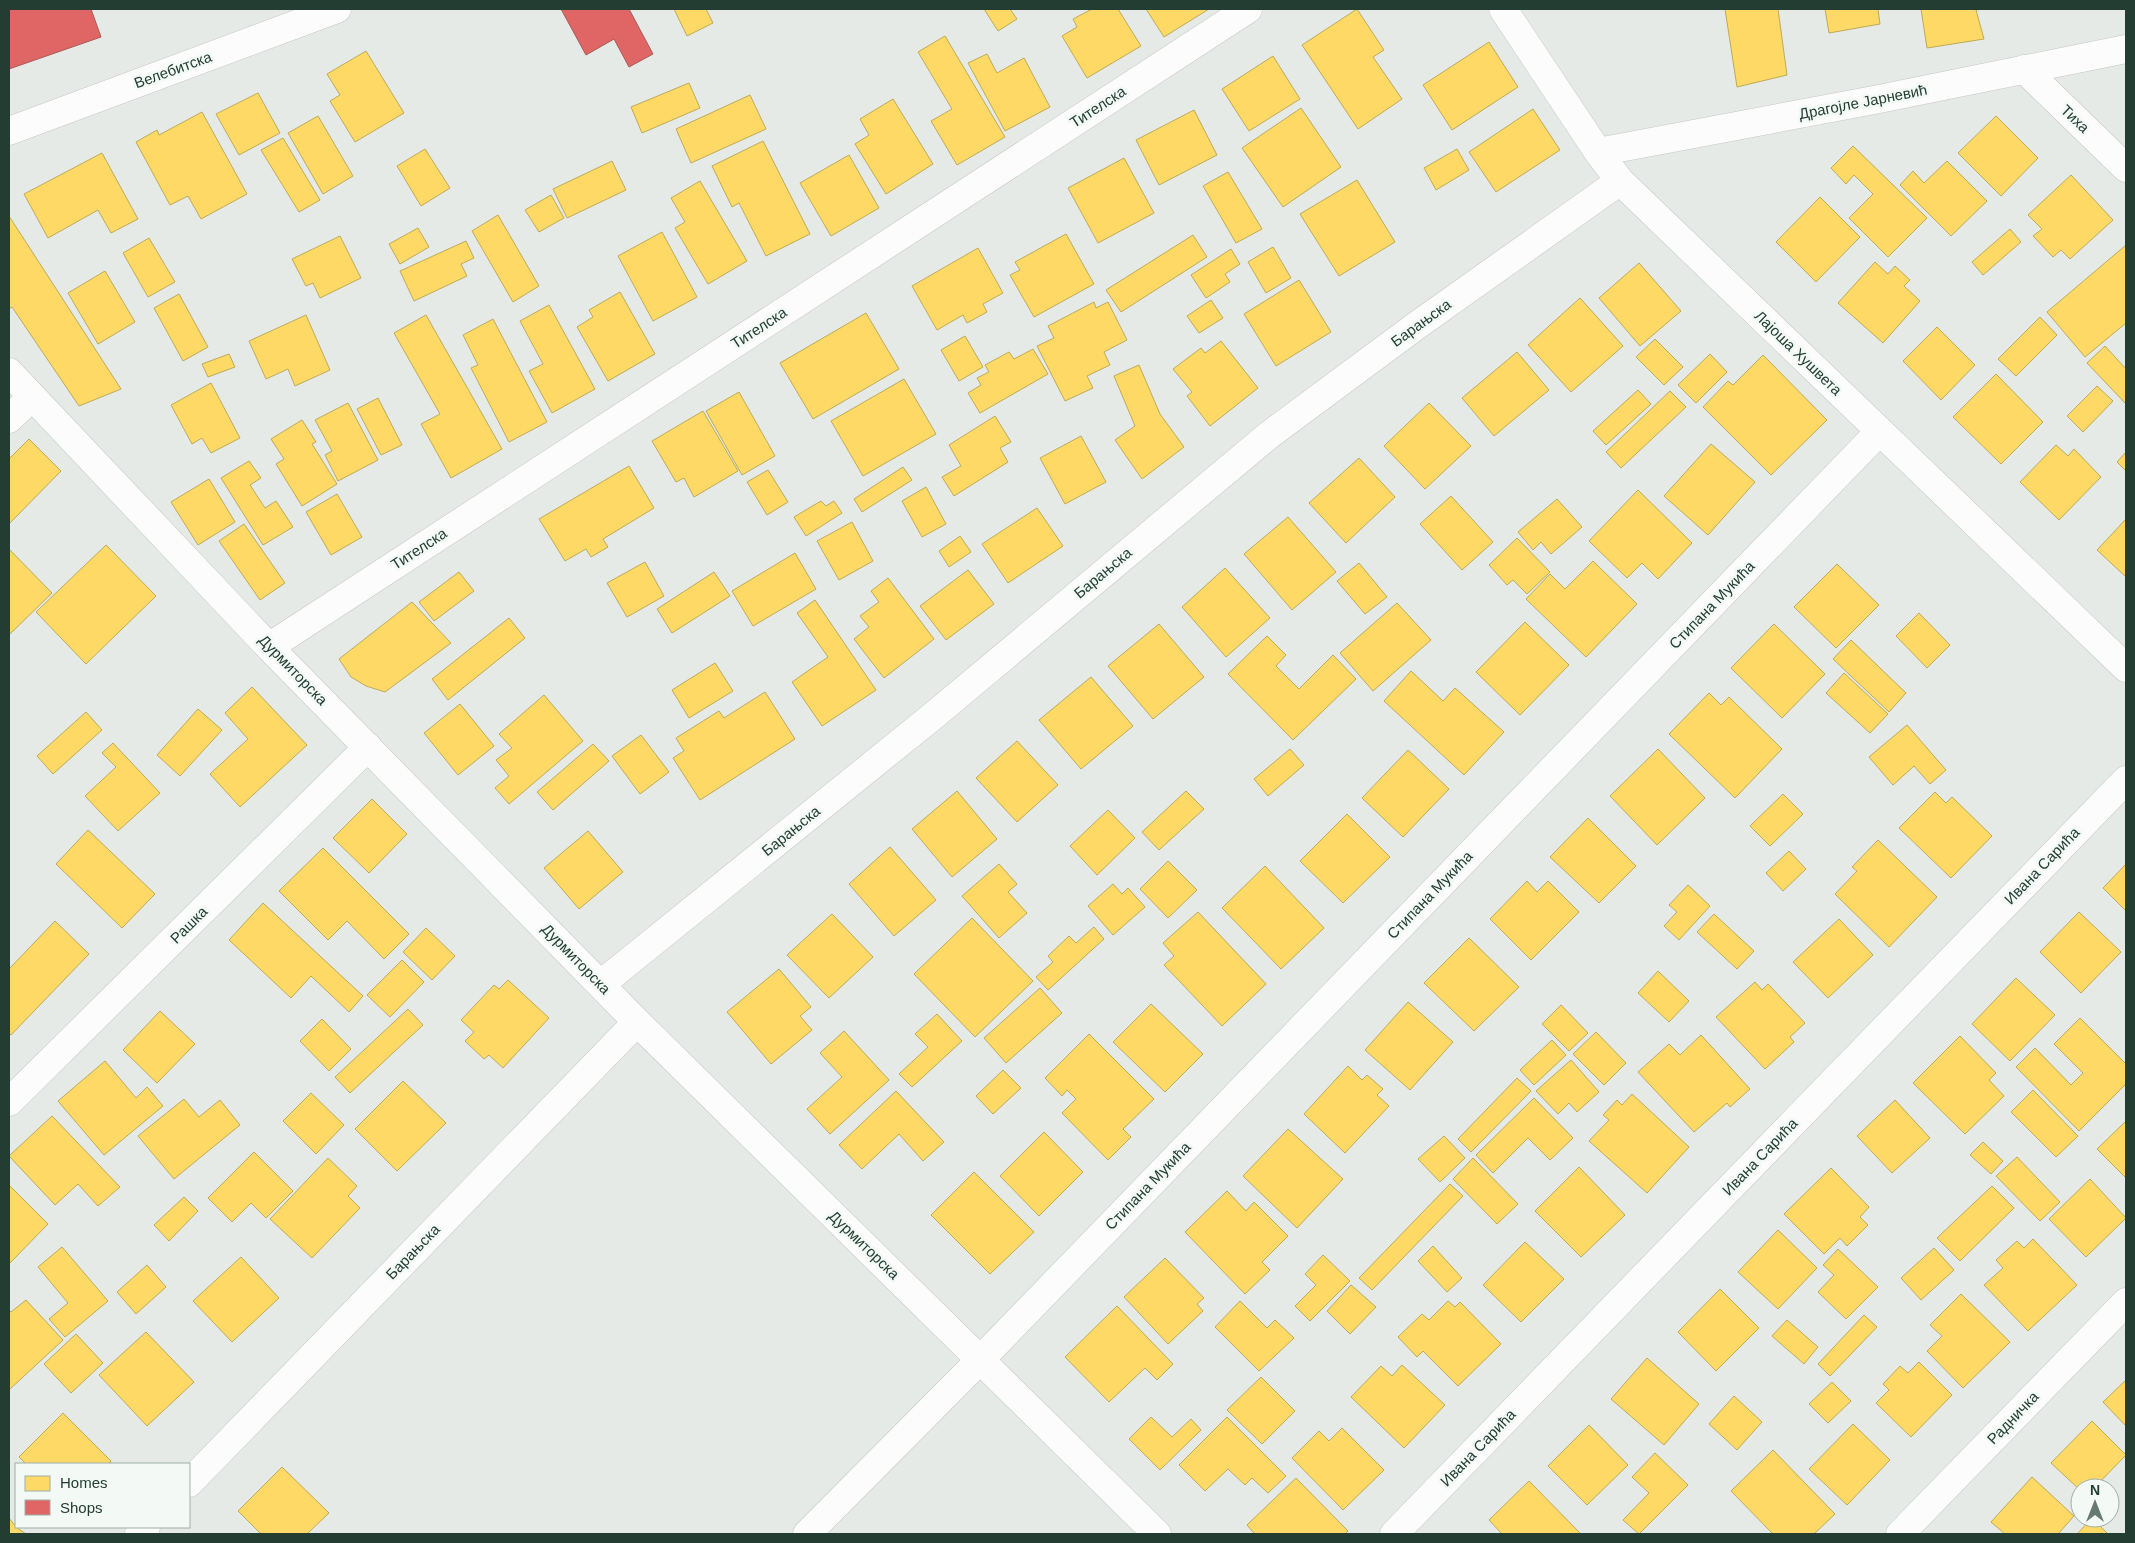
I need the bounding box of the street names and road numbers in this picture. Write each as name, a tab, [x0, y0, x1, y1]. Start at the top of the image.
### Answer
street label: Велебитска	[132, 47, 214, 91]
street label: Драгојле Јарневић	[1797, 81, 1929, 122]
street label: Тителска	[1067, 82, 1129, 131]
street label: Тиха	[2058, 101, 2093, 137]
street label: Барањска	[1387, 295, 1454, 350]
street label: Тителска	[728, 303, 790, 352]
street label: Лајоша Хушвета	[1751, 307, 1846, 399]
street label: Тителска	[388, 524, 450, 573]
street label: Барањска	[1070, 543, 1135, 602]
street label: Стипана Мукића	[1666, 557, 1758, 652]
street label: Дурмиторска	[256, 631, 332, 709]
street label: Барањска	[758, 802, 824, 859]
street label: Ивана Сарића	[2001, 823, 2083, 908]
street label: Стипана Мукића	[1384, 847, 1476, 942]
street label: Рашка	[167, 902, 211, 947]
street label: Дурмиторска	[539, 920, 615, 998]
street label: Ивана Сарића	[1719, 1114, 1801, 1199]
street label: Стипана Мукића	[1102, 1138, 1194, 1233]
street label: Дурмиторска	[826, 1207, 903, 1283]
street label: Барањска	[382, 1220, 443, 1283]
street label: Радничка	[1983, 1387, 2042, 1447]
street label: Ивана Сарића	[1437, 1405, 1519, 1490]

